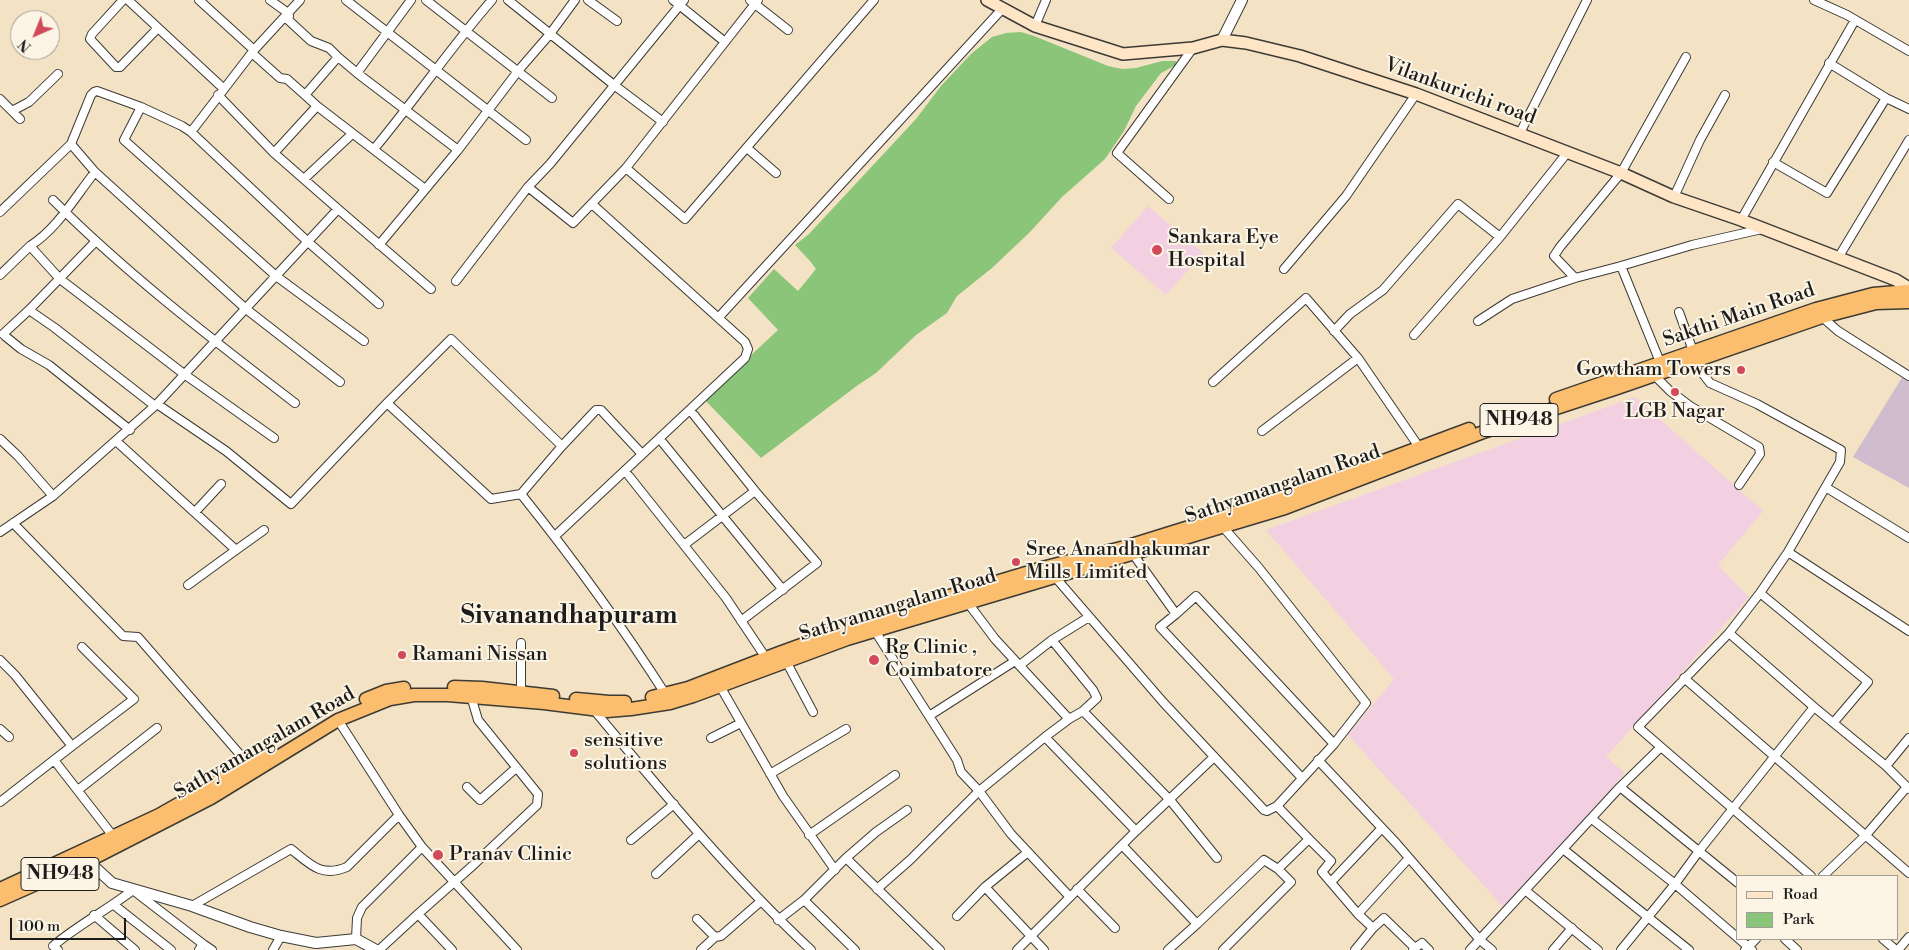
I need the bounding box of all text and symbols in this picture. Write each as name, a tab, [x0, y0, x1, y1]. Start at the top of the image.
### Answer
north arrow	[10, 10, 60, 60]
text: N	[15, 35, 36, 55]
street label: Vilankurichi road	[1381, 53, 1539, 131]
place label: Sankara Eye Hospital	[1168, 226, 1279, 273]
marker: Sankara Eye Hospital	[1150, 243, 1164, 257]
street label: Sakthi Main Road	[1660, 279, 1818, 353]
place label: Gowtham Towers	[1576, 358, 1731, 382]
marker: Gowtham Towers	[1735, 364, 1747, 376]
marker: LGB Nagar	[1669, 386, 1681, 398]
place label: LGB Nagar	[1625, 400, 1725, 424]
road number: NH948	[1480, 404, 1558, 436]
street label: Sathyamangalam Road	[1182, 440, 1384, 530]
place label: Sree Anandhakumar Mills Limited	[1026, 538, 1210, 585]
marker: Sree Anandhakumar Mills Limited	[1010, 556, 1022, 568]
street label: Sathyamangalam Road	[797, 565, 999, 647]
district label: Sivanandhapuram	[460, 602, 678, 632]
place label: Rg Clinic , Coimbatore	[885, 636, 992, 683]
place label: Ramani Nissan	[412, 643, 548, 667]
marker: Ramani Nissan	[396, 649, 408, 661]
marker: Rg Clinic , Coimbatore	[867, 653, 881, 667]
street label: Sathyamangalam Road	[170, 682, 360, 806]
place label: sensitive solutions	[584, 729, 667, 776]
marker: sensitive solutions	[568, 747, 580, 759]
place label: Pranav Clinic	[449, 843, 572, 867]
marker: Pranav Clinic	[431, 848, 445, 862]
road number: NH948	[21, 858, 99, 891]
legend	[1736, 875, 1899, 940]
text: Road	[1783, 885, 1818, 904]
scale bar	[12, 908, 129, 940]
text: Park	[1783, 910, 1814, 929]
text: 100 m	[18, 917, 60, 936]

